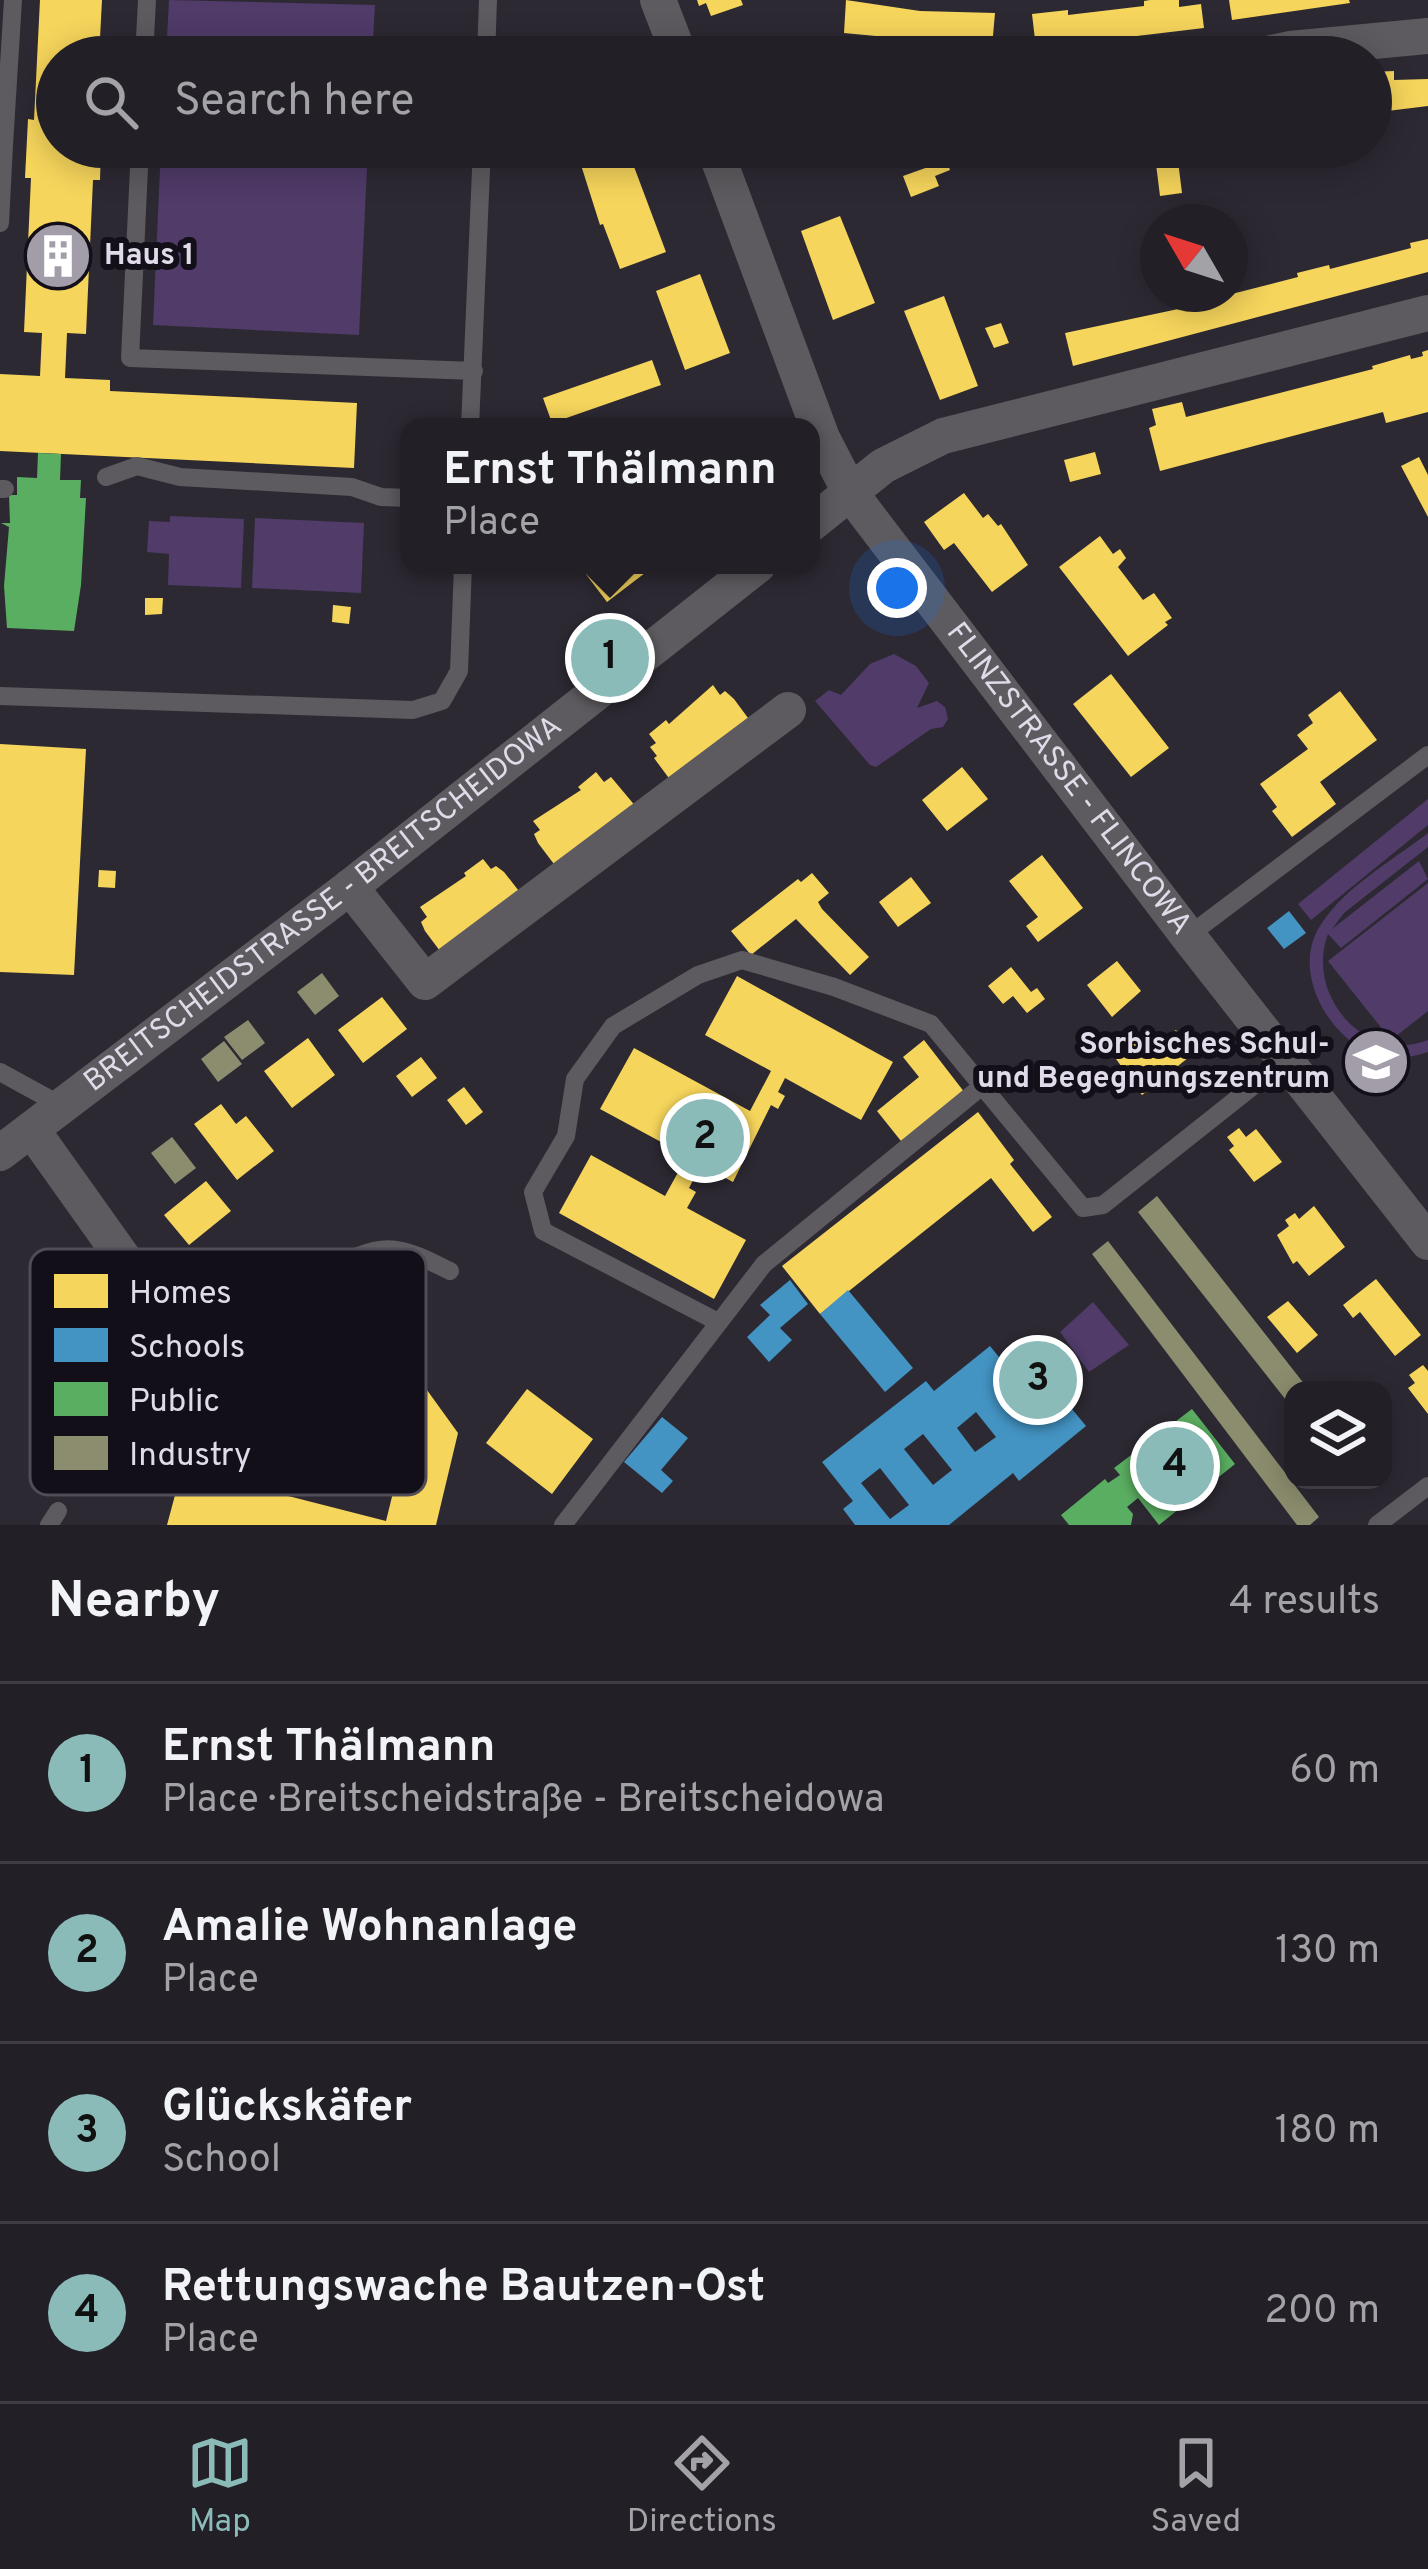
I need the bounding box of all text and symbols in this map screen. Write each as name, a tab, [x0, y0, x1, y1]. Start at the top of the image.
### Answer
search box	[36, 36, 1392, 168]
icon: search	[78, 69, 144, 135]
text: Search here	[174, 74, 414, 131]
north arrow	[1140, 204, 1248, 312]
building icon: Haus 1	[23, 221, 93, 291]
place label: Haus 1	[104, 238, 194, 275]
popup	[400, 418, 820, 574]
text: Ernst Thälmann	[443, 443, 777, 500]
text: Place	[443, 500, 540, 549]
your location	[867, 558, 927, 618]
pin: 1	[571, 613, 649, 703]
street label: FLINZSTRASSE - FLINCOWA	[938, 616, 1199, 943]
street label: BREITSCHEIDSTRASSE - BREITSCHEIDOWA	[77, 708, 570, 1101]
place label: Sorbisches Schul- und Begegnungszentrum	[977, 1027, 1330, 1098]
school or university icon: Sorbisches Schul- und Begegnungszentrum	[1341, 1027, 1411, 1097]
pin: 2	[666, 1093, 744, 1183]
legend	[30, 1249, 426, 1495]
text: Homes	[129, 1274, 232, 1316]
text: Schools	[129, 1328, 245, 1370]
pin: 3	[999, 1335, 1077, 1425]
map controls	[1284, 1381, 1392, 1489]
button: layers	[1284, 1381, 1392, 1489]
text: Public	[129, 1382, 220, 1424]
pin: 4	[1136, 1421, 1214, 1511]
text: Industry	[129, 1436, 251, 1478]
text: Nearby	[48, 1571, 220, 1636]
text: 4 results	[1229, 1579, 1380, 1628]
text: Ernst Thälmann	[162, 1720, 495, 1777]
text: 1	[79, 1748, 95, 1797]
text: 60 m	[1289, 1748, 1380, 1797]
text: Place · Breitscheidstraße - Breitscheidowa	[162, 1777, 884, 1826]
text: Amalie Wohnanlage	[162, 1900, 577, 1957]
text: 2	[75, 1928, 99, 1977]
text: 130 m	[1275, 1928, 1380, 1977]
text: Place	[162, 1957, 259, 2006]
text: Glückskäfer	[162, 2080, 412, 2137]
text: 3	[75, 2108, 99, 2157]
text: 180 m	[1275, 2108, 1380, 2157]
text: School	[162, 2137, 281, 2186]
text: Rettungswache Bautzen-Ost	[162, 2260, 765, 2317]
text: 4	[74, 2288, 100, 2337]
text: 200 m	[1264, 2288, 1380, 2337]
text: Place	[162, 2317, 259, 2366]
tab: Map	[187, 2430, 253, 2544]
tab: Directions	[627, 2430, 777, 2544]
tab: Saved	[1150, 2430, 1241, 2544]

